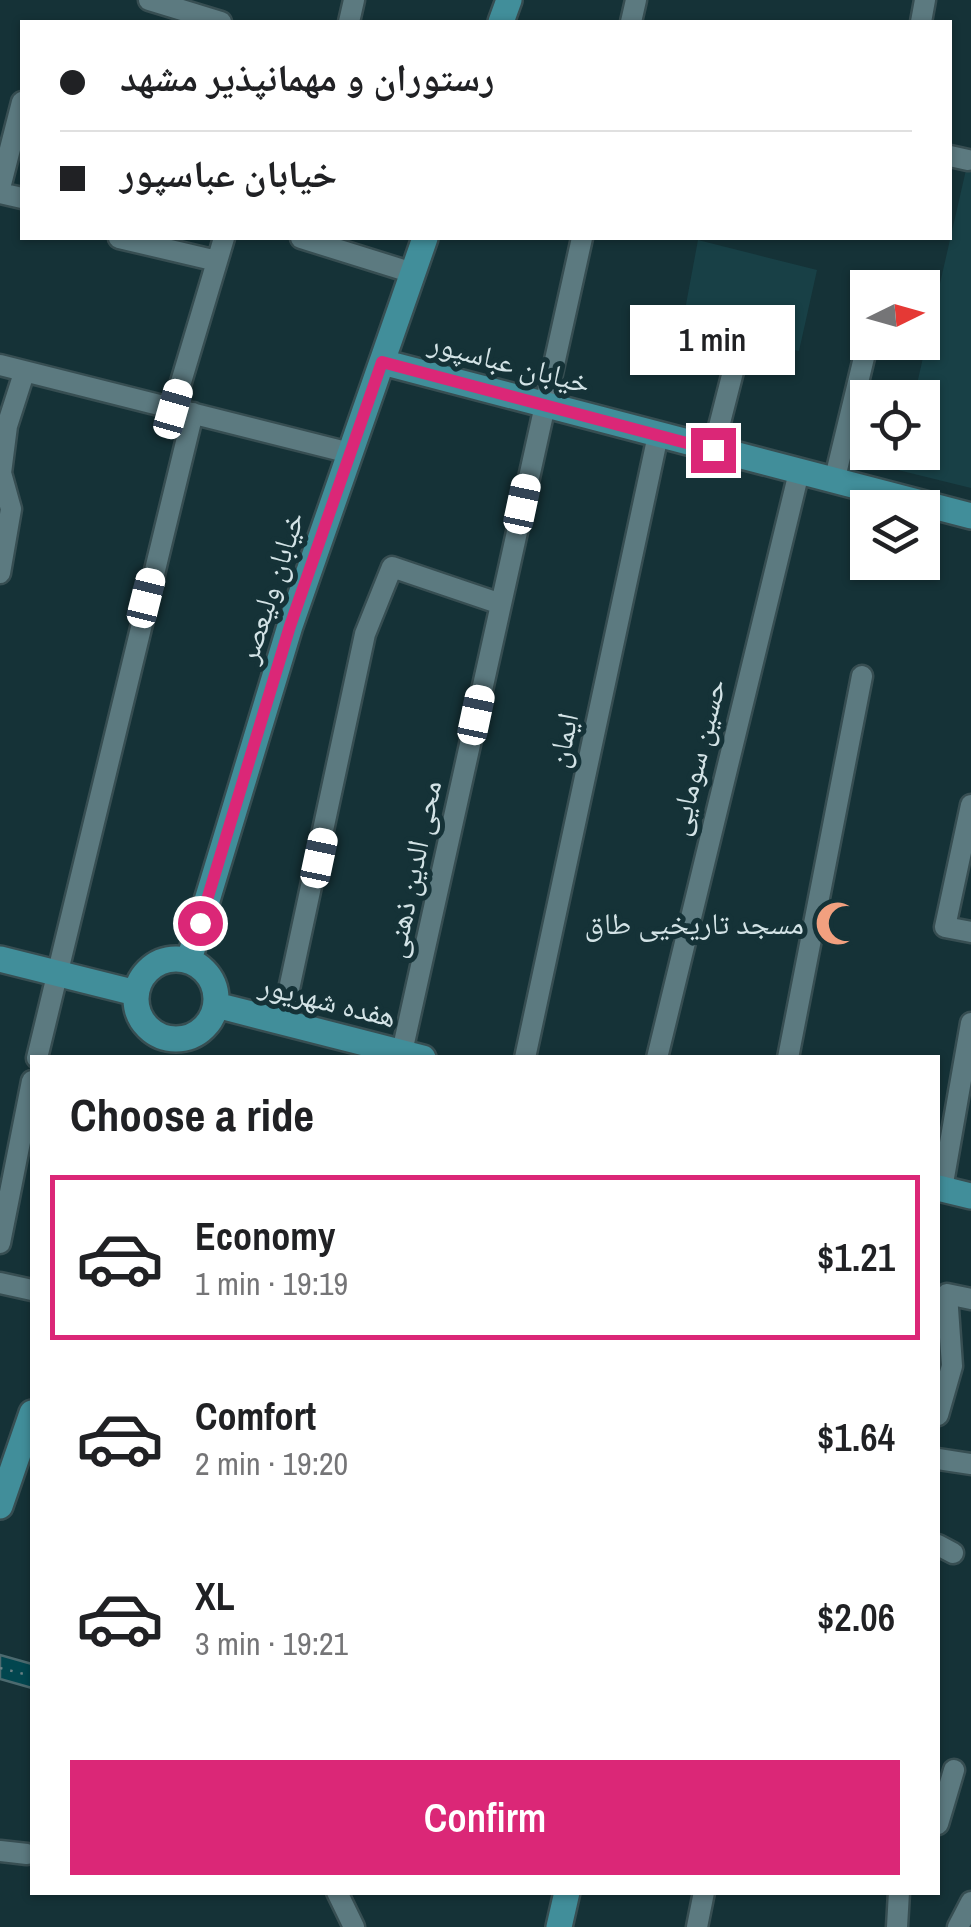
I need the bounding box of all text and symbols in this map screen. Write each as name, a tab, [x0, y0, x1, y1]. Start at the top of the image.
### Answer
text: رستوران و مهمانپذیر مشهد	[120, 52, 494, 103]
text: خیابان عباسپور	[120, 148, 337, 199]
north arrow	[850, 270, 940, 360]
map controls	[850, 270, 940, 580]
callout: 1 min	[630, 305, 796, 375]
text: 1 min	[679, 318, 746, 361]
street label: خیابان عباسپور	[424, 321, 595, 403]
car	[150, 376, 196, 442]
button: locate	[850, 380, 940, 470]
route end	[691, 428, 736, 473]
car	[501, 472, 543, 536]
button: layers	[850, 490, 940, 580]
street label: خیابان ولیعصر	[226, 506, 313, 669]
car	[124, 565, 168, 631]
street label: حسین سومایی	[657, 674, 735, 840]
car	[455, 683, 497, 747]
street label: ایمان	[537, 709, 587, 771]
street label: محی الدین ذهنی	[374, 777, 450, 961]
car	[298, 826, 340, 890]
mosque icon: مسجد تاریخیی طاق	[813, 899, 861, 947]
route start	[178, 901, 223, 946]
place label: مسجد تاریخیی طاق	[585, 903, 804, 943]
street label: هفده شهریور	[255, 963, 400, 1036]
text: Choose a ride	[70, 1084, 314, 1145]
text: Economy	[195, 1211, 335, 1262]
icon: car	[75, 1213, 165, 1303]
text: $1.21	[817, 1232, 895, 1283]
text: 1 min · 19:19	[195, 1262, 348, 1305]
text: Comfort	[195, 1391, 316, 1442]
icon: car	[75, 1393, 165, 1483]
text: $1.64	[817, 1412, 895, 1463]
text: 2 min · 19:20	[195, 1442, 348, 1485]
text: XL	[195, 1571, 235, 1622]
icon: car	[75, 1573, 165, 1663]
text: $2.06	[817, 1592, 895, 1643]
text: 3 min · 19:21	[195, 1622, 348, 1665]
button: Confirm	[70, 1760, 900, 1875]

